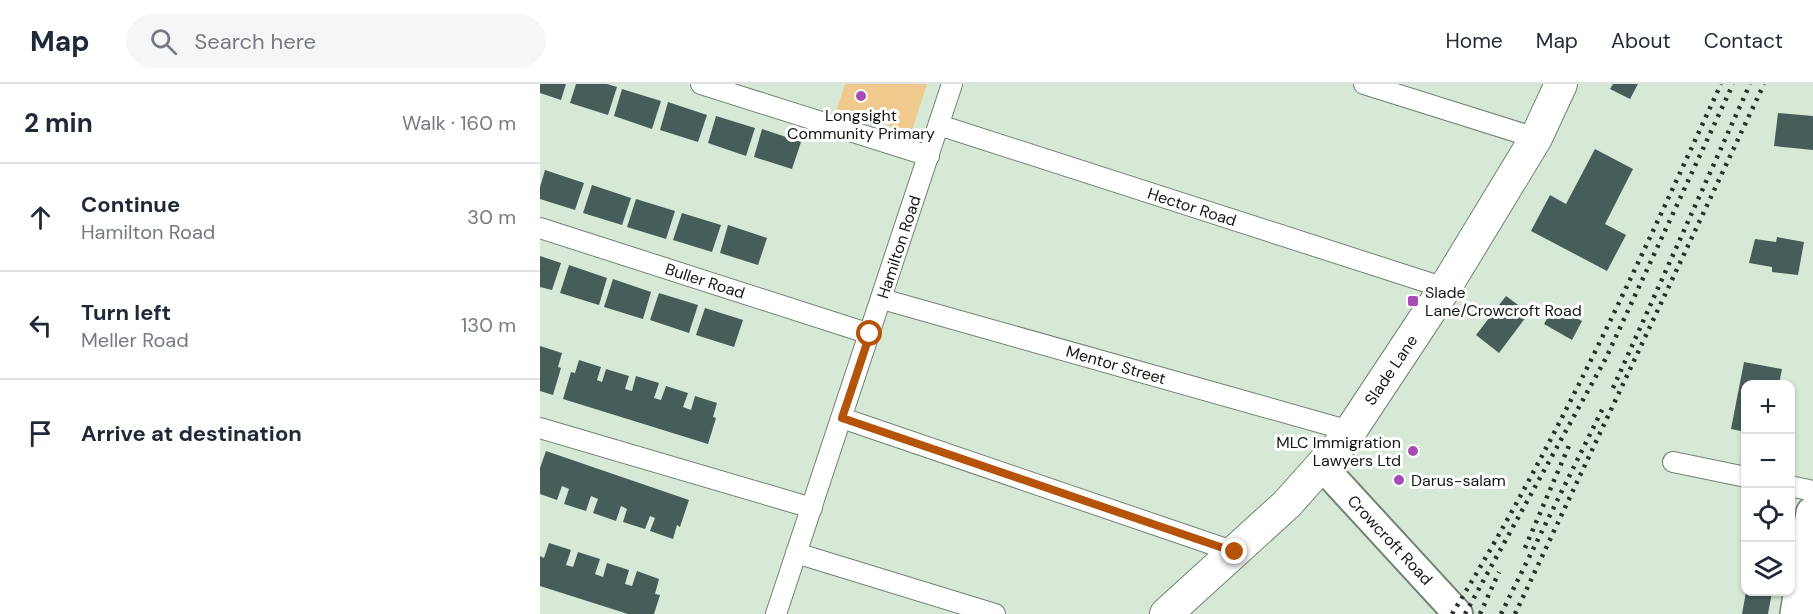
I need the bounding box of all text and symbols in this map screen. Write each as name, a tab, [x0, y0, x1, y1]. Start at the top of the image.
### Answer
search box	[126, 14, 546, 68]
text: Map	[30, 23, 90, 60]
icon: search	[147, 25, 180, 58]
text: Search here	[195, 27, 316, 56]
text: Home	[1445, 27, 1503, 55]
text: Map	[1536, 27, 1578, 55]
text: About	[1611, 27, 1671, 55]
text: Contact	[1704, 27, 1783, 55]
marker: Longsight Community Primary	[854, 89, 868, 103]
place label: Longsight Community Primary	[787, 105, 935, 144]
text: 2 min	[24, 106, 93, 140]
text: Walk · 160 m	[402, 110, 516, 136]
street label: Hector Road	[1145, 183, 1239, 231]
text: Continue	[81, 190, 180, 219]
street label: Hamilton Road	[872, 193, 926, 301]
icon: ahead	[24, 201, 57, 234]
text: 30 m	[467, 204, 516, 230]
text: Hamilton Road	[81, 219, 215, 245]
street label: Buller Road	[663, 258, 747, 304]
place label: Slade Lane/Crowcroft Road	[1425, 282, 1582, 321]
marker: Slade Lane/Crowcroft Road	[1406, 294, 1420, 308]
text: Turn left	[81, 298, 171, 327]
icon: left	[24, 309, 57, 342]
text: 130 m	[461, 312, 516, 338]
route start	[856, 320, 882, 346]
text: Meller Road	[81, 327, 189, 353]
street label: Slade Lane	[1360, 331, 1422, 409]
street label: Mentor Street	[1064, 341, 1168, 389]
map controls	[1741, 380, 1795, 596]
button: +	[1741, 380, 1795, 434]
icon: arrive	[24, 417, 57, 450]
text: Arrive at destination	[81, 419, 302, 448]
place label: MLC Immigration Lawyers Ltd	[1276, 432, 1401, 471]
button: −	[1741, 434, 1795, 488]
marker: MLC Immigration Lawyers Ltd	[1406, 444, 1420, 458]
place label: Darus-salam	[1411, 470, 1506, 491]
marker: Darus-salam	[1392, 473, 1406, 487]
button: locate	[1741, 488, 1795, 542]
street label: Crowcroft Road	[1343, 491, 1437, 589]
route end	[1221, 538, 1247, 564]
button: layers	[1741, 542, 1795, 596]

